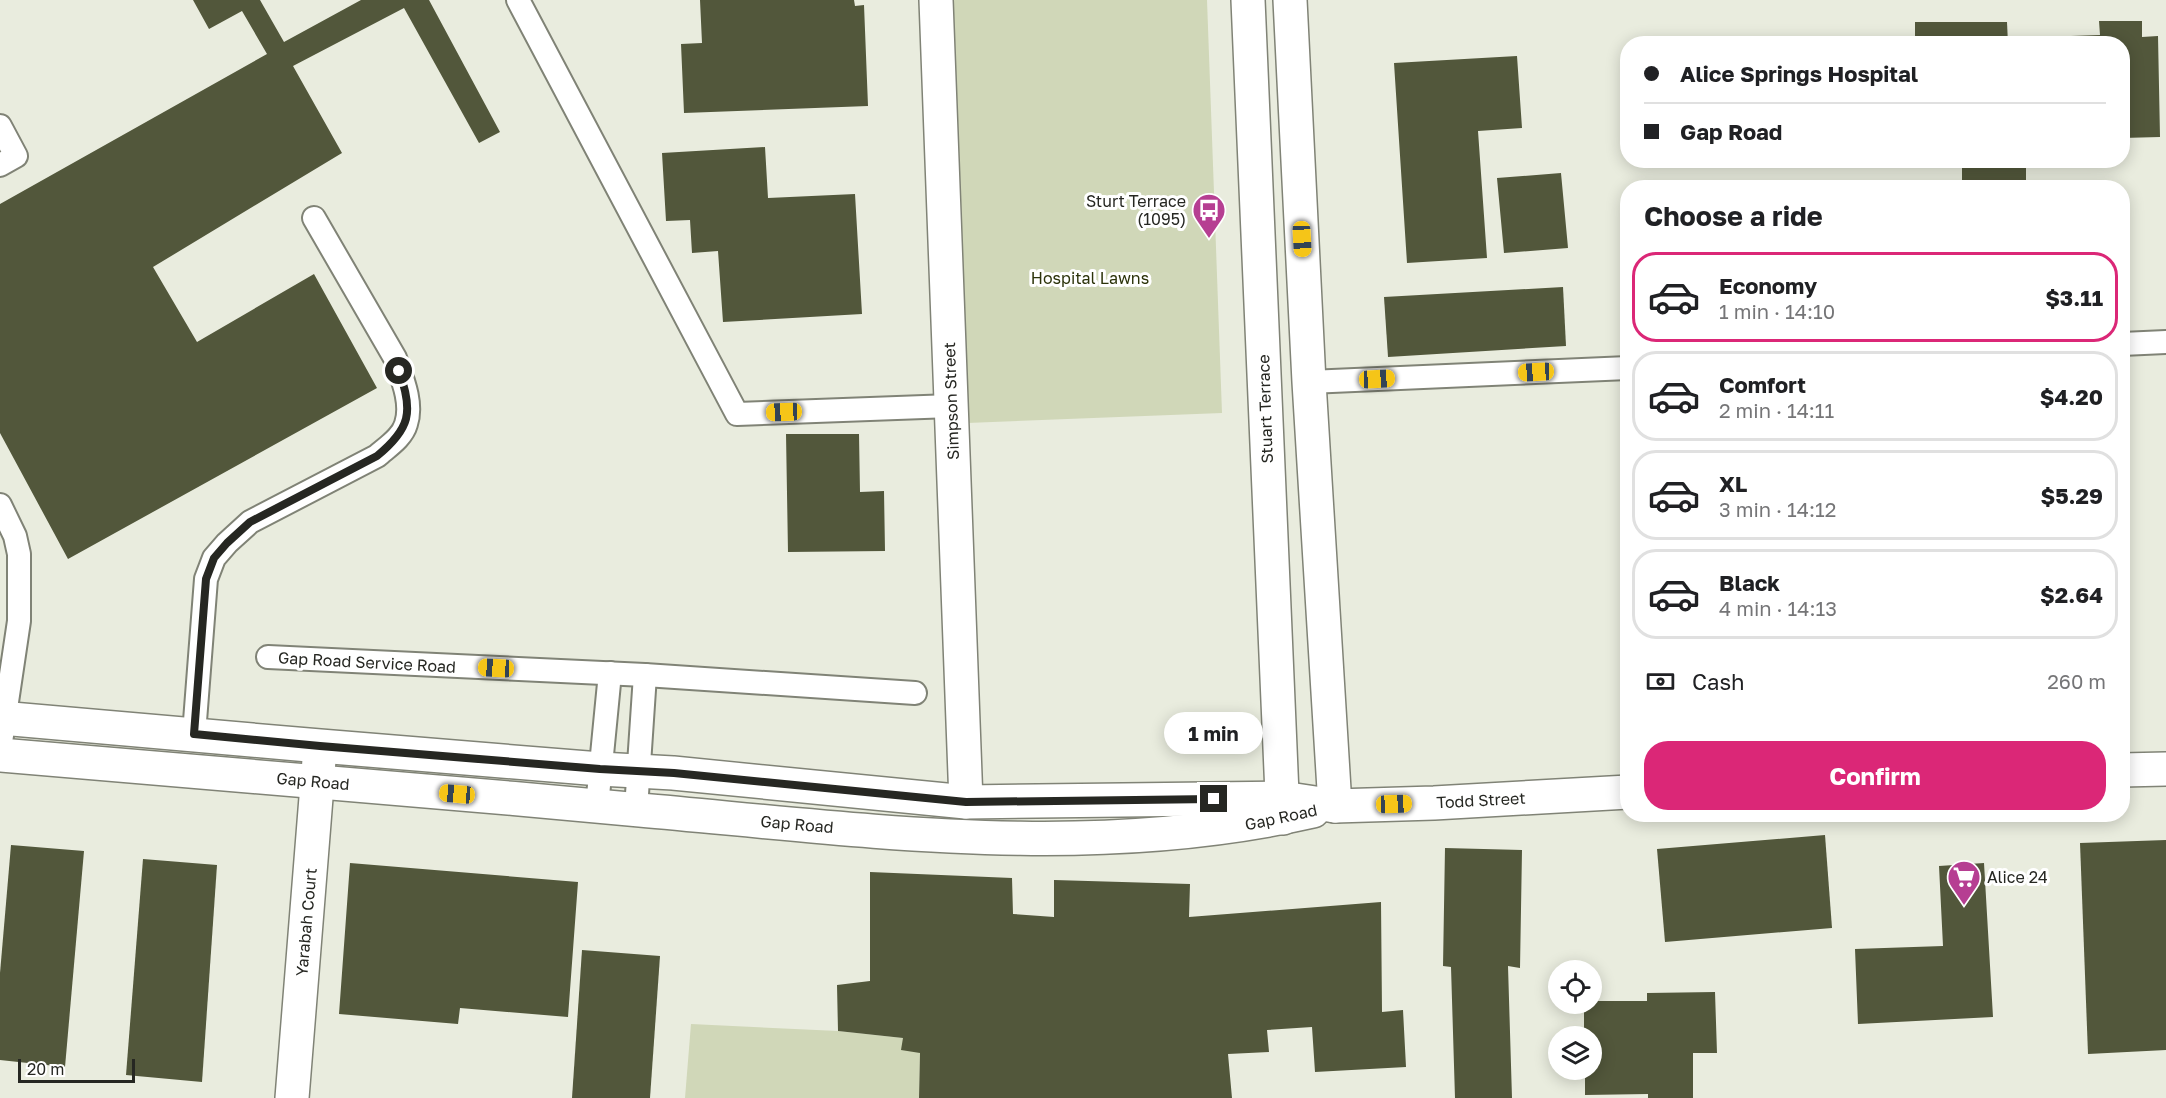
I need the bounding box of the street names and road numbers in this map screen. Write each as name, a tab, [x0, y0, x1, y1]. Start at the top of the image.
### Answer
street label: Simpson Street	[939, 342, 963, 460]
street label: Stuart Terrace	[1253, 354, 1277, 464]
street label: Gap Road Service Road	[278, 647, 456, 677]
street label: Gap Road	[276, 768, 350, 794]
street label: Todd Street	[1436, 788, 1526, 812]
street label: Gap Road	[1243, 800, 1319, 834]
street label: Gap Road	[760, 811, 834, 837]
street label: Yarabah Court	[291, 867, 321, 977]

